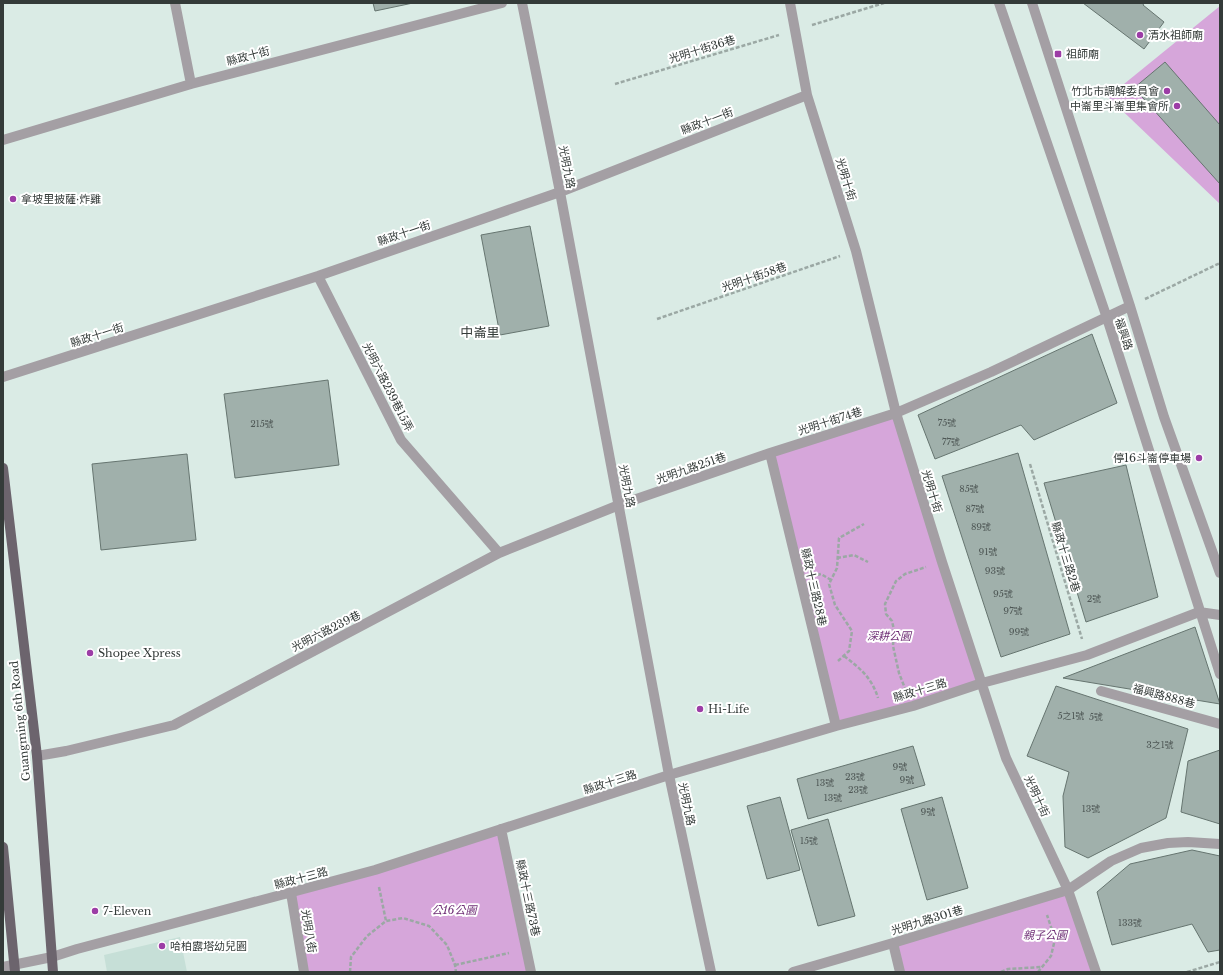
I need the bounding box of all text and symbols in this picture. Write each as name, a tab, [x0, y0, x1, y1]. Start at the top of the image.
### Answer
place label: 清水祖師廟	[1148, 28, 1203, 42]
marker: 清水祖師廟	[1135, 30, 1145, 40]
street label: 光明十街36巷	[667, 32, 737, 66]
street label: 縣政十街	[225, 44, 271, 68]
place label: 祖師廟	[1066, 47, 1099, 61]
marker: 祖師廟	[1053, 49, 1063, 59]
place label: 竹北市調解委員會	[1071, 84, 1159, 98]
marker: 竹北市調解委員會	[1162, 86, 1172, 96]
place label: 中崙里斗崙里集會所	[1070, 99, 1169, 113]
marker: 中崙里斗崙里集會所	[1172, 101, 1182, 111]
street label: 縣政十一街	[679, 105, 735, 137]
street label: 光明九路	[556, 144, 578, 190]
street label: 光明十街	[833, 156, 859, 202]
place label: 拿坡里披薩·炸雞	[21, 192, 101, 206]
marker: 拿坡里披薩·炸雞	[8, 194, 18, 204]
street label: 縣政十一街	[376, 217, 432, 249]
street label: 光明十街58巷	[720, 259, 788, 295]
street label: 福興路	[1112, 316, 1136, 352]
street label: 縣政十一街	[69, 320, 125, 350]
district label: 中崙里	[460, 324, 500, 341]
street label: 光明六路239巷15弄	[360, 340, 416, 434]
street label: 光明十街74巷	[796, 404, 864, 438]
house number: 75號	[938, 417, 956, 428]
house number: 215號	[250, 418, 274, 429]
house number: 77號	[942, 436, 960, 447]
street label: 光明九路251巷	[654, 450, 728, 486]
place label: 停16斗崙停車場	[1113, 451, 1191, 465]
marker: 停16斗崙停車場	[1194, 453, 1204, 463]
street label: 光明九路	[616, 463, 638, 509]
street label: 光明十街	[919, 468, 945, 514]
house number: 85號	[959, 483, 979, 494]
house number: 87號	[966, 503, 984, 514]
street label: 縣政十三路2巷	[1049, 520, 1083, 594]
house number: 89號	[971, 521, 991, 532]
house number: 91號	[979, 546, 997, 557]
street label: 縣政十三路28巷	[798, 547, 830, 627]
house number: 93號	[985, 565, 1005, 576]
house number: 95號	[993, 588, 1013, 599]
house number: 2號	[1087, 593, 1101, 604]
house number: 97號	[1003, 605, 1023, 616]
street label: 光明六路239巷	[289, 608, 363, 654]
house number: 99號	[1009, 626, 1029, 637]
park label: 深耕公園	[867, 629, 913, 643]
place label: Shopee Xpress	[98, 646, 181, 660]
marker: Shopee Xpress	[85, 648, 95, 658]
street label: Guangming 6th Road	[7, 659, 33, 782]
street label: 縣政十三路	[892, 675, 948, 705]
street label: 福興路888巷	[1131, 681, 1197, 711]
place label: Hi-Life	[708, 702, 749, 716]
marker: Hi-Life	[695, 704, 705, 714]
house number: 5之1號	[1057, 710, 1085, 721]
house number: 5號	[1089, 711, 1103, 722]
house number: 3之1號	[1146, 739, 1174, 750]
house number: 9號	[893, 761, 907, 772]
street label: 縣政十三路	[582, 767, 638, 797]
house number: 23號	[845, 771, 865, 782]
street label: 光明十街	[1021, 773, 1053, 819]
house number: 9號	[900, 774, 914, 785]
house number: 13號	[816, 777, 834, 788]
street label: 光明九路	[676, 781, 698, 827]
house number: 23號	[848, 784, 868, 795]
house number: 13號	[824, 792, 842, 803]
house number: 13號	[1082, 803, 1100, 814]
house number: 9號	[921, 806, 935, 817]
house number: 15號	[800, 835, 818, 846]
street label: 縣政十三路73巷	[513, 858, 543, 938]
street label: 縣政十三路	[273, 864, 329, 892]
street label: 光明九路301巷	[889, 902, 965, 938]
park label: 公16公園	[431, 903, 479, 917]
place label: 7-Eleven	[103, 904, 152, 918]
marker: 7-Eleven	[90, 906, 100, 916]
street label: 光明八街	[299, 908, 319, 954]
house number: 133號	[1118, 917, 1142, 928]
park label: 親子公園	[1023, 928, 1069, 942]
place label: 哈柏露塔幼兒園	[170, 939, 247, 953]
marker: 哈柏露塔幼兒園	[157, 941, 167, 951]

